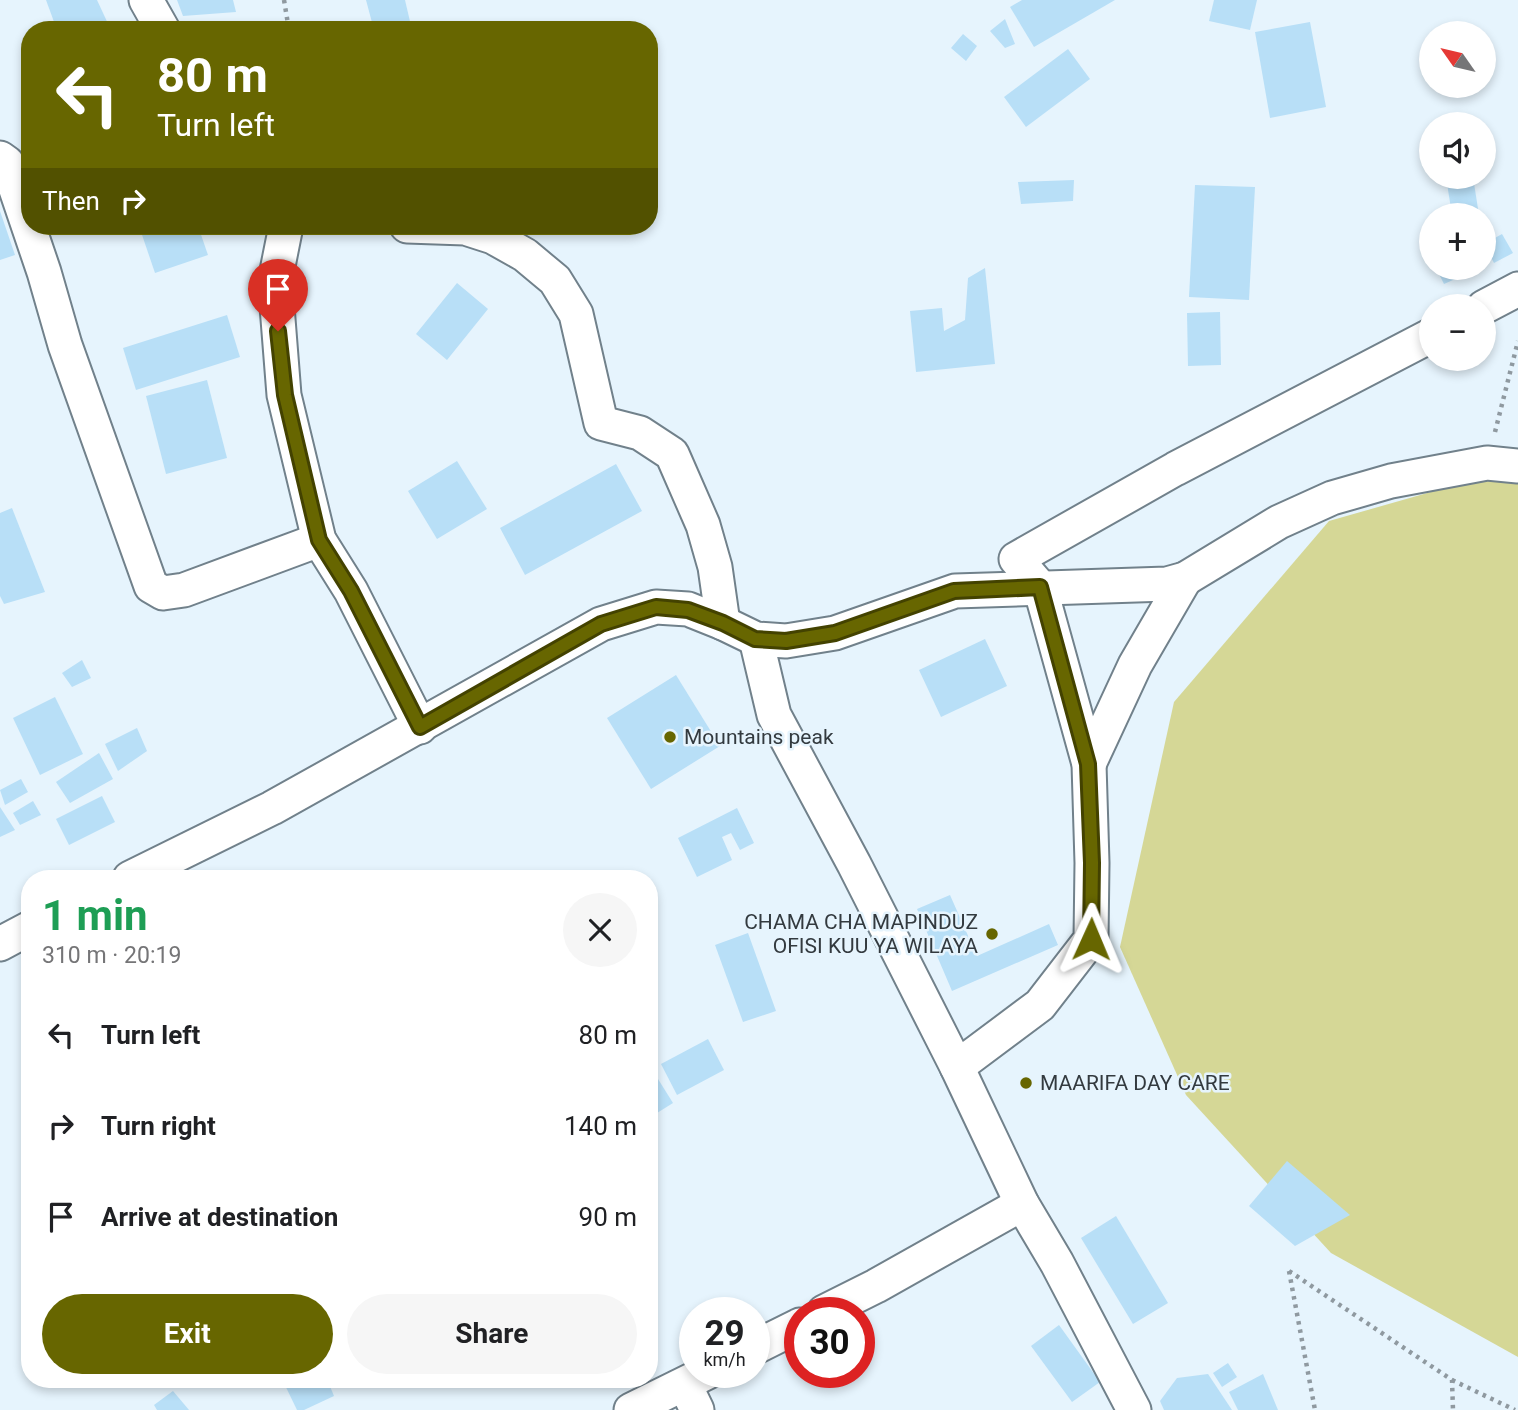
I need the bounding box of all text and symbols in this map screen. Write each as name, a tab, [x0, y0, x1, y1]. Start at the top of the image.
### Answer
north arrow	[1419, 21, 1496, 98]
map controls	[1419, 21, 1496, 371]
text: 80 m	[157, 47, 268, 104]
icon: left	[42, 49, 133, 140]
text: Turn left	[157, 106, 275, 144]
button: sound	[1419, 112, 1496, 189]
icon: right	[114, 182, 152, 220]
text: Then	[42, 186, 100, 216]
button: +	[1419, 203, 1496, 280]
pin	[248, 259, 308, 331]
icon: arrive	[259, 270, 297, 308]
button: −	[1419, 294, 1496, 371]
place label: Mountains peak	[684, 725, 834, 749]
marker: Mountains peak	[662, 729, 678, 745]
text: 1 min	[42, 891, 148, 940]
button: close	[563, 893, 637, 967]
position arrow	[1054, 902, 1128, 976]
place label: CHAMA CHA MAPINDUZ OFISI KUU YA WILAYA	[744, 910, 978, 958]
marker: CHAMA CHA MAPINDUZ OFISI KUU YA WILAYA	[984, 926, 1000, 942]
text: 310 m · 20:19	[42, 942, 181, 969]
icon: left	[42, 1016, 80, 1054]
text: Turn left	[101, 1020, 200, 1050]
text: 80 m	[579, 1020, 637, 1050]
place label: MAARIFA DAY CARE	[1040, 1071, 1230, 1095]
marker: MAARIFA DAY CARE	[1018, 1075, 1034, 1091]
icon: right	[42, 1107, 80, 1145]
text: Turn right	[101, 1111, 216, 1141]
text: 140 m	[564, 1111, 637, 1141]
icon: arrive	[42, 1198, 80, 1236]
text: Arrive at destination	[101, 1202, 338, 1232]
text: 90 m	[579, 1202, 637, 1232]
button: Exit	[42, 1294, 333, 1374]
button: Share	[347, 1294, 637, 1374]
speed limit sign: 30	[784, 1297, 875, 1388]
text: 29	[704, 1313, 745, 1354]
text: km/h	[703, 1349, 746, 1370]

